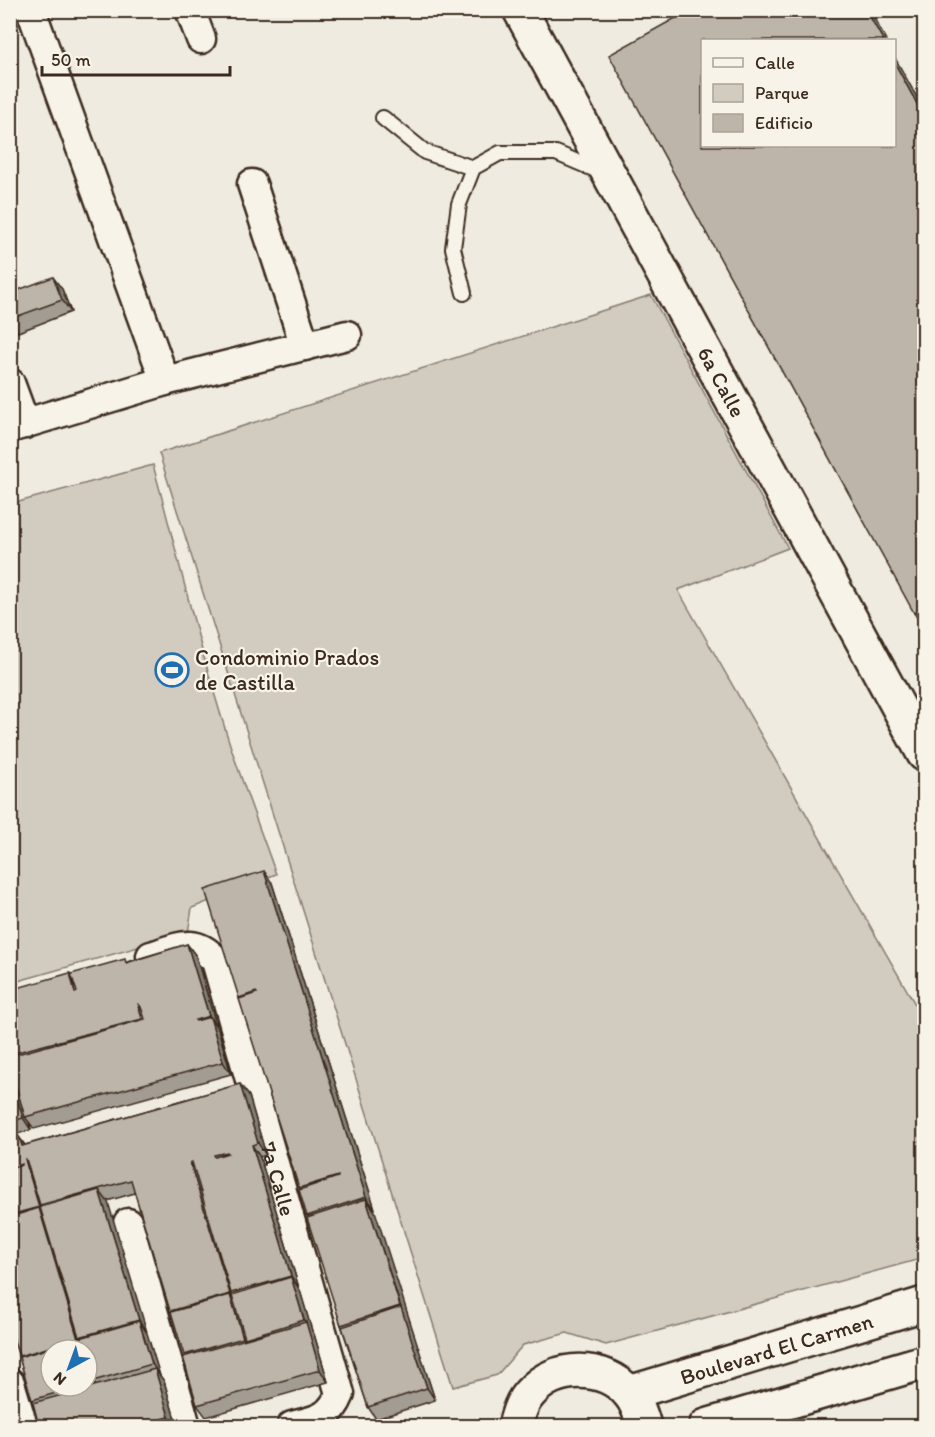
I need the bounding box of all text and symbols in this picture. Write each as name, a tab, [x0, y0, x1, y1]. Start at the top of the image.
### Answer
scale bar	[42, 39, 230, 77]
legend	[701, 39, 896, 147]
text: 50 m	[51, 49, 91, 71]
text: Calle	[755, 52, 795, 74]
text: Parque	[755, 82, 809, 104]
text: Edificio	[755, 112, 813, 134]
street label: 6a Calle	[691, 342, 751, 422]
place label: Condominio Prados de Castilla	[195, 644, 379, 696]
sports icon: Condominio Prados de Castilla	[154, 652, 190, 688]
street label: 7a Calle	[255, 1139, 301, 1219]
street label: Boulevard El Carmen	[677, 1307, 877, 1391]
north arrow	[39, 1338, 99, 1398]
text: N	[49, 1368, 70, 1390]

